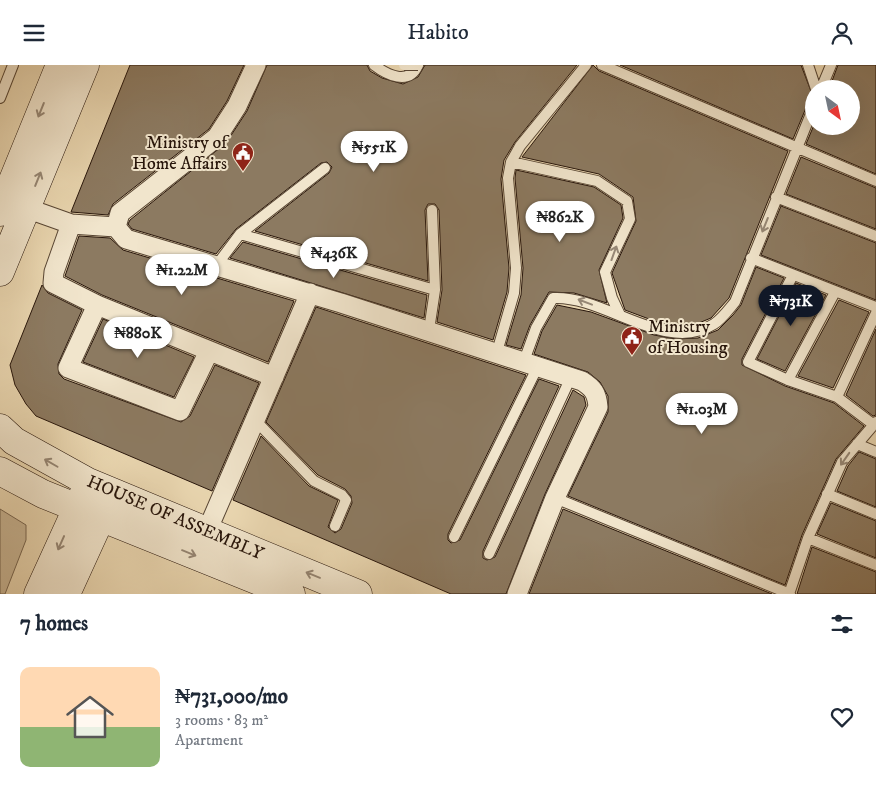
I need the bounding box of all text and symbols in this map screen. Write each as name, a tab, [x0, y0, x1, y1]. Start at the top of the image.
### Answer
icon: menu	[20, 19, 48, 47]
text: Habito	[407, 19, 469, 46]
icon: person	[828, 19, 856, 47]
north arrow	[805, 80, 860, 135]
map controls	[805, 80, 860, 135]
one-way arrow	[36, 102, 46, 117]
pin: ₦551K	[339, 131, 409, 173]
place label: Ministry of Home Affairs	[132, 132, 230, 175]
text: ₦551K	[352, 137, 396, 157]
public building icon: Ministry of Home Affairs	[231, 141, 255, 172]
one-way arrow	[34, 172, 44, 187]
pin: ₦862K	[525, 201, 595, 243]
text: ₦862K	[537, 207, 584, 227]
one-way arrow	[759, 217, 768, 232]
pin: ₦436K	[299, 237, 369, 279]
text: ₦436K	[311, 243, 357, 263]
one-way arrow	[610, 246, 619, 262]
pin: ₦1.22M	[141, 253, 223, 296]
text: ₦1.22M	[156, 260, 208, 280]
pin: ₦731K	[756, 285, 826, 327]
text: ₦731K	[769, 291, 813, 311]
one-way arrow	[578, 297, 593, 307]
place label: Ministry of Housing	[648, 316, 728, 359]
pin: ₦880K	[103, 317, 173, 359]
text: ₦880K	[114, 323, 162, 343]
public building icon: Ministry of Housing	[620, 325, 644, 356]
pin: ₦1.03M	[661, 393, 743, 435]
text: ₦1.03M	[677, 399, 727, 419]
one-way arrow	[840, 452, 850, 466]
one-way arrow	[45, 458, 59, 468]
street label: HOUSE OF ASSEMBLY	[83, 471, 267, 565]
one-way arrow	[56, 535, 65, 550]
one-way arrow	[181, 549, 196, 558]
one-way arrow	[306, 570, 321, 580]
icon: filters	[828, 610, 856, 638]
text: 7 homes	[20, 611, 88, 637]
text: ₦731,000/mo	[175, 684, 288, 710]
icon: home	[60, 687, 120, 747]
icon: heart	[828, 703, 856, 731]
text: 3 rooms · 83 m²	[175, 710, 268, 730]
text: Apartment	[175, 730, 243, 750]

